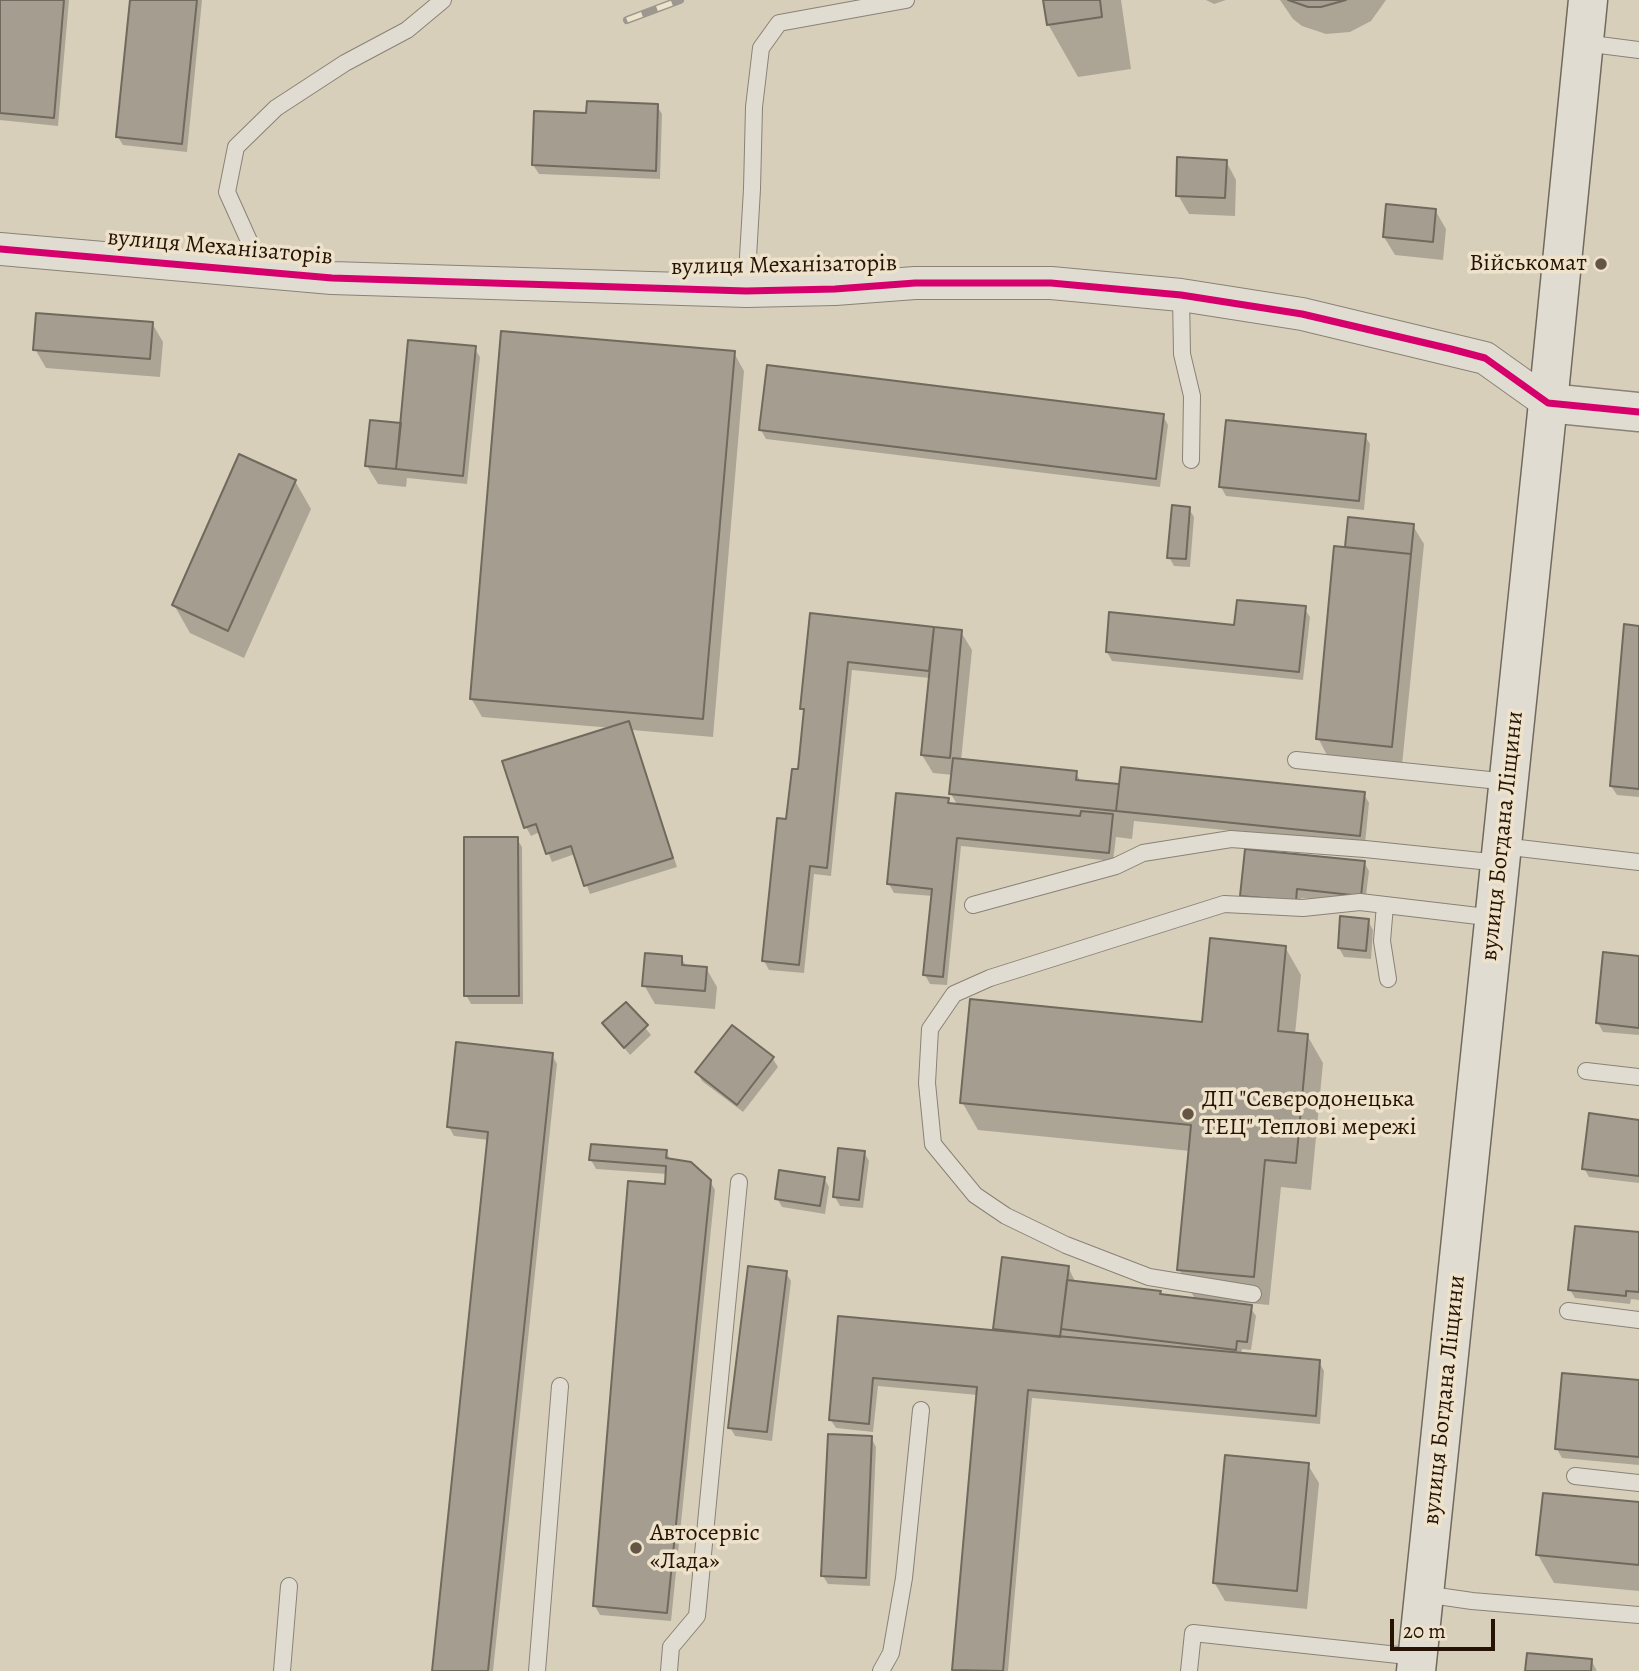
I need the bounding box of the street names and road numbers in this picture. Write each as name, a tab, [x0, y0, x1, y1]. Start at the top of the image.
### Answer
street label: вулиця Механізаторів	[106, 224, 334, 272]
street label: вулиця Механізаторів	[671, 250, 897, 282]
street label: вулиця Богдана Ліщини	[1476, 710, 1530, 962]
street label: вулиця Богдана Ліщини	[1418, 1274, 1472, 1526]

